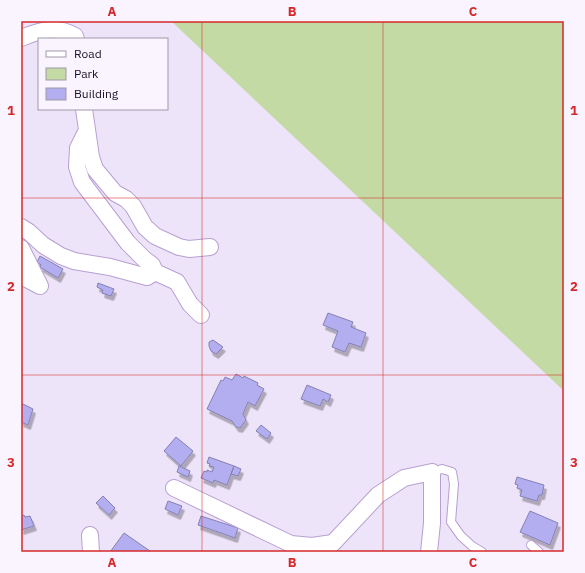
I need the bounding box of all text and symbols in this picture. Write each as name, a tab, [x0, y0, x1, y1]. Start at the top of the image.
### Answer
text: A	[108, 3, 117, 20]
text: B	[288, 3, 297, 20]
text: C	[469, 3, 478, 20]
legend	[38, 38, 168, 110]
text: Road	[74, 46, 102, 61]
text: Park	[74, 66, 99, 81]
text: Building	[74, 86, 119, 101]
text: 1	[7, 102, 15, 119]
text: 1	[570, 102, 578, 119]
text: 2	[7, 278, 15, 295]
text: 2	[570, 278, 578, 295]
text: 3	[7, 454, 15, 471]
text: 3	[570, 454, 578, 471]
text: A	[108, 554, 117, 571]
text: B	[288, 554, 297, 571]
text: C	[469, 554, 478, 571]

